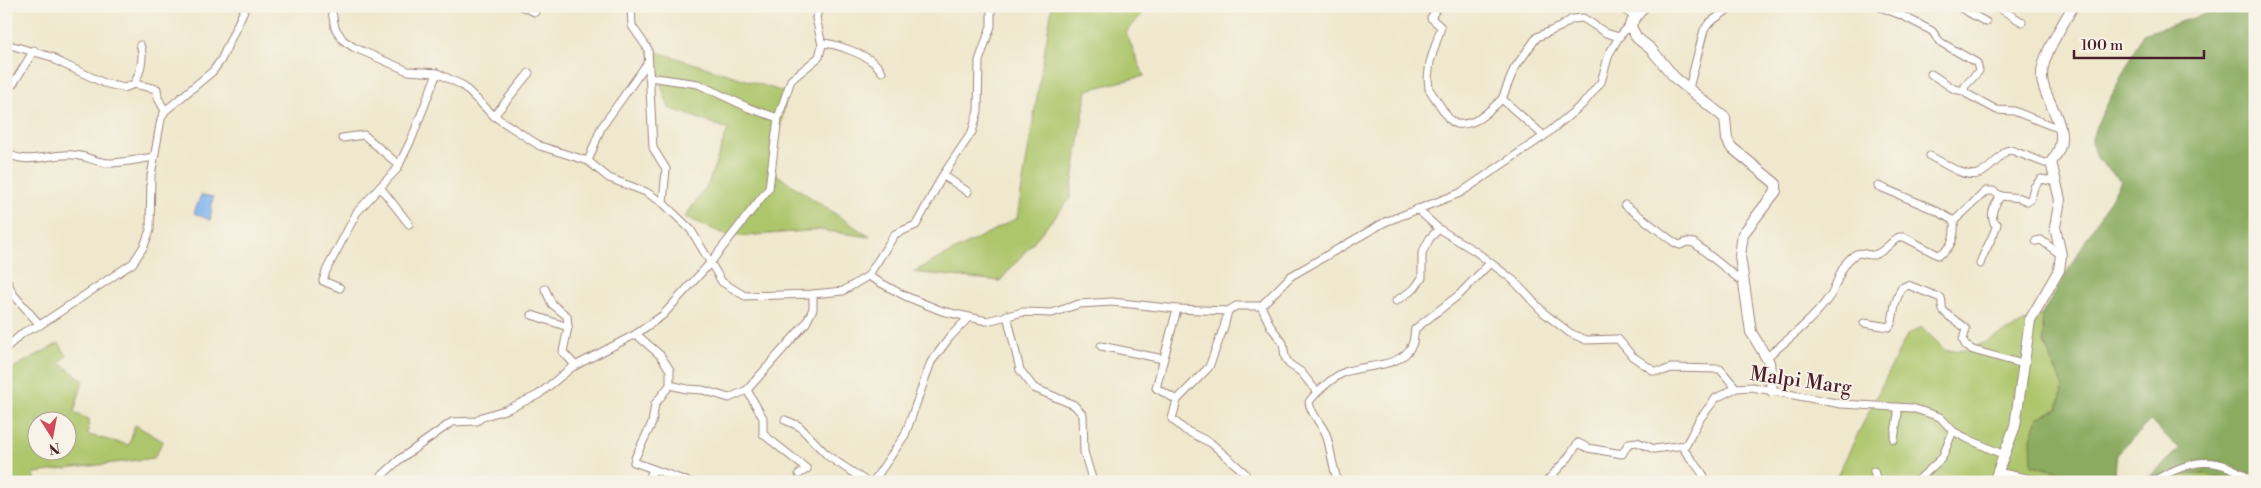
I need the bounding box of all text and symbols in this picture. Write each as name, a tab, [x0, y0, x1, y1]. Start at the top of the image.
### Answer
scale bar	[2074, 28, 2204, 60]
text: 100 m	[2081, 36, 2123, 55]
street label: Malpi Marg	[1748, 362, 1854, 401]
north arrow	[28, 410, 78, 460]
text: N	[47, 438, 61, 458]

